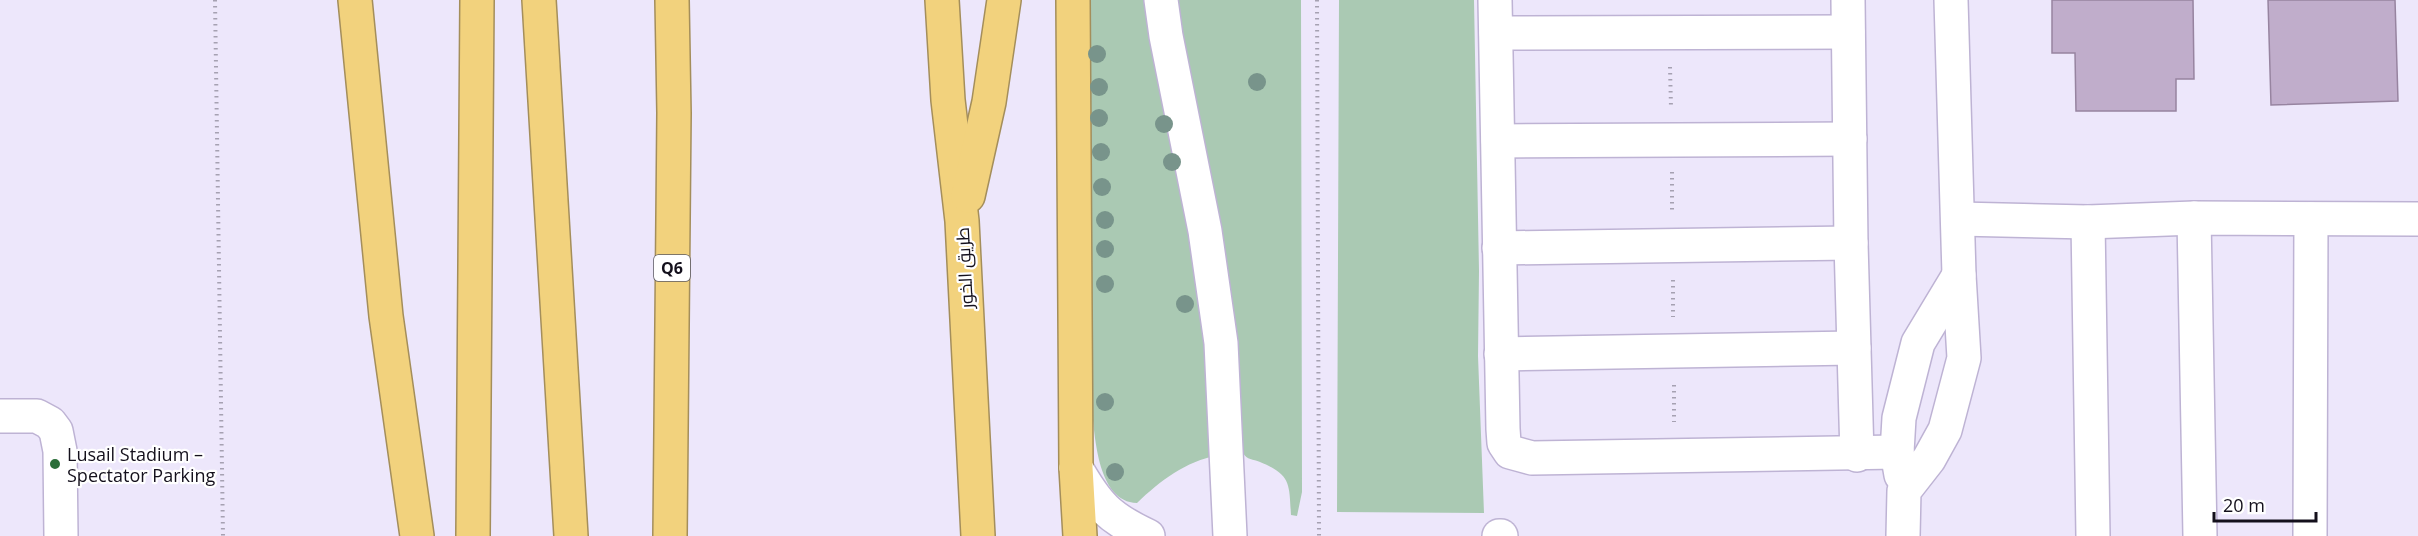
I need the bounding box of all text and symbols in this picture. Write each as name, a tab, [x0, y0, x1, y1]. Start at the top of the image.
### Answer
street label: طريق الخور	[950, 227, 979, 310]
road number: Q6	[654, 255, 690, 281]
place label: Lusail Stadium – Spectator Parking	[67, 442, 216, 487]
marker: Lusail Stadium – Spectator Parking	[48, 457, 62, 471]
scale bar	[2214, 485, 2316, 523]
text: 20 m	[2223, 493, 2265, 517]

